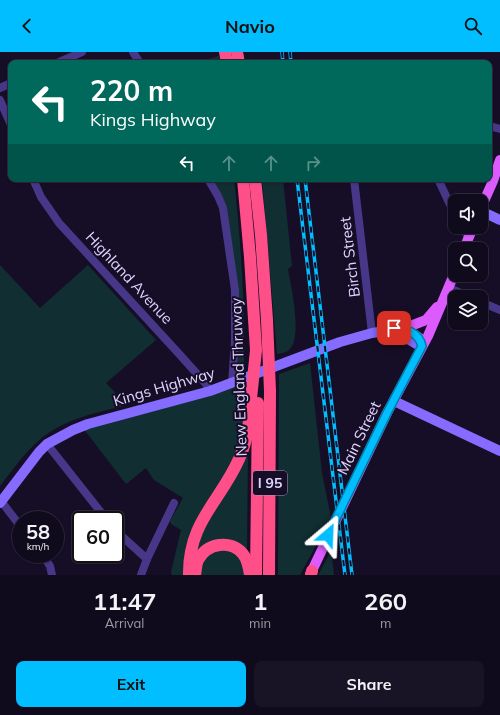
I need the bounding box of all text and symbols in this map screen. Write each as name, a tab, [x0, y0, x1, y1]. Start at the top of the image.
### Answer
icon: back	[16, 15, 38, 37]
text: Navio	[225, 15, 275, 38]
icon: search	[462, 15, 484, 37]
text: 220 m	[90, 73, 173, 108]
icon: left	[24, 76, 76, 128]
text: Kings Highway	[90, 108, 216, 131]
icon: left	[176, 152, 198, 174]
icon: ahead	[218, 152, 240, 174]
icon: ahead	[260, 152, 282, 174]
icon: right	[302, 152, 324, 174]
map controls	[448, 194, 488, 330]
button: sound	[448, 194, 488, 234]
street label: Birch Street	[335, 216, 364, 298]
street label: Highland Avenue	[82, 228, 177, 328]
button: search	[448, 242, 488, 282]
button: layers	[448, 290, 488, 330]
street label: New England Thruway	[226, 297, 251, 457]
pin	[377, 311, 411, 345]
icon: arrive	[383, 317, 405, 339]
street label: Kings Highway	[111, 363, 217, 410]
street label: Main Street	[333, 398, 385, 478]
road number: I 95	[253, 471, 287, 495]
speed limit sign: 60	[72, 511, 124, 563]
position arrow	[307, 514, 349, 556]
text: 58	[26, 519, 50, 544]
text: km/h	[27, 540, 49, 553]
text: 11:47	[93, 586, 156, 616]
text: 1	[253, 586, 267, 616]
text: 260	[364, 586, 407, 616]
text: Arrival	[105, 615, 144, 631]
text: min	[249, 615, 271, 631]
text: m	[380, 615, 391, 631]
button: Exit	[16, 661, 246, 707]
button: Share	[254, 661, 484, 707]

